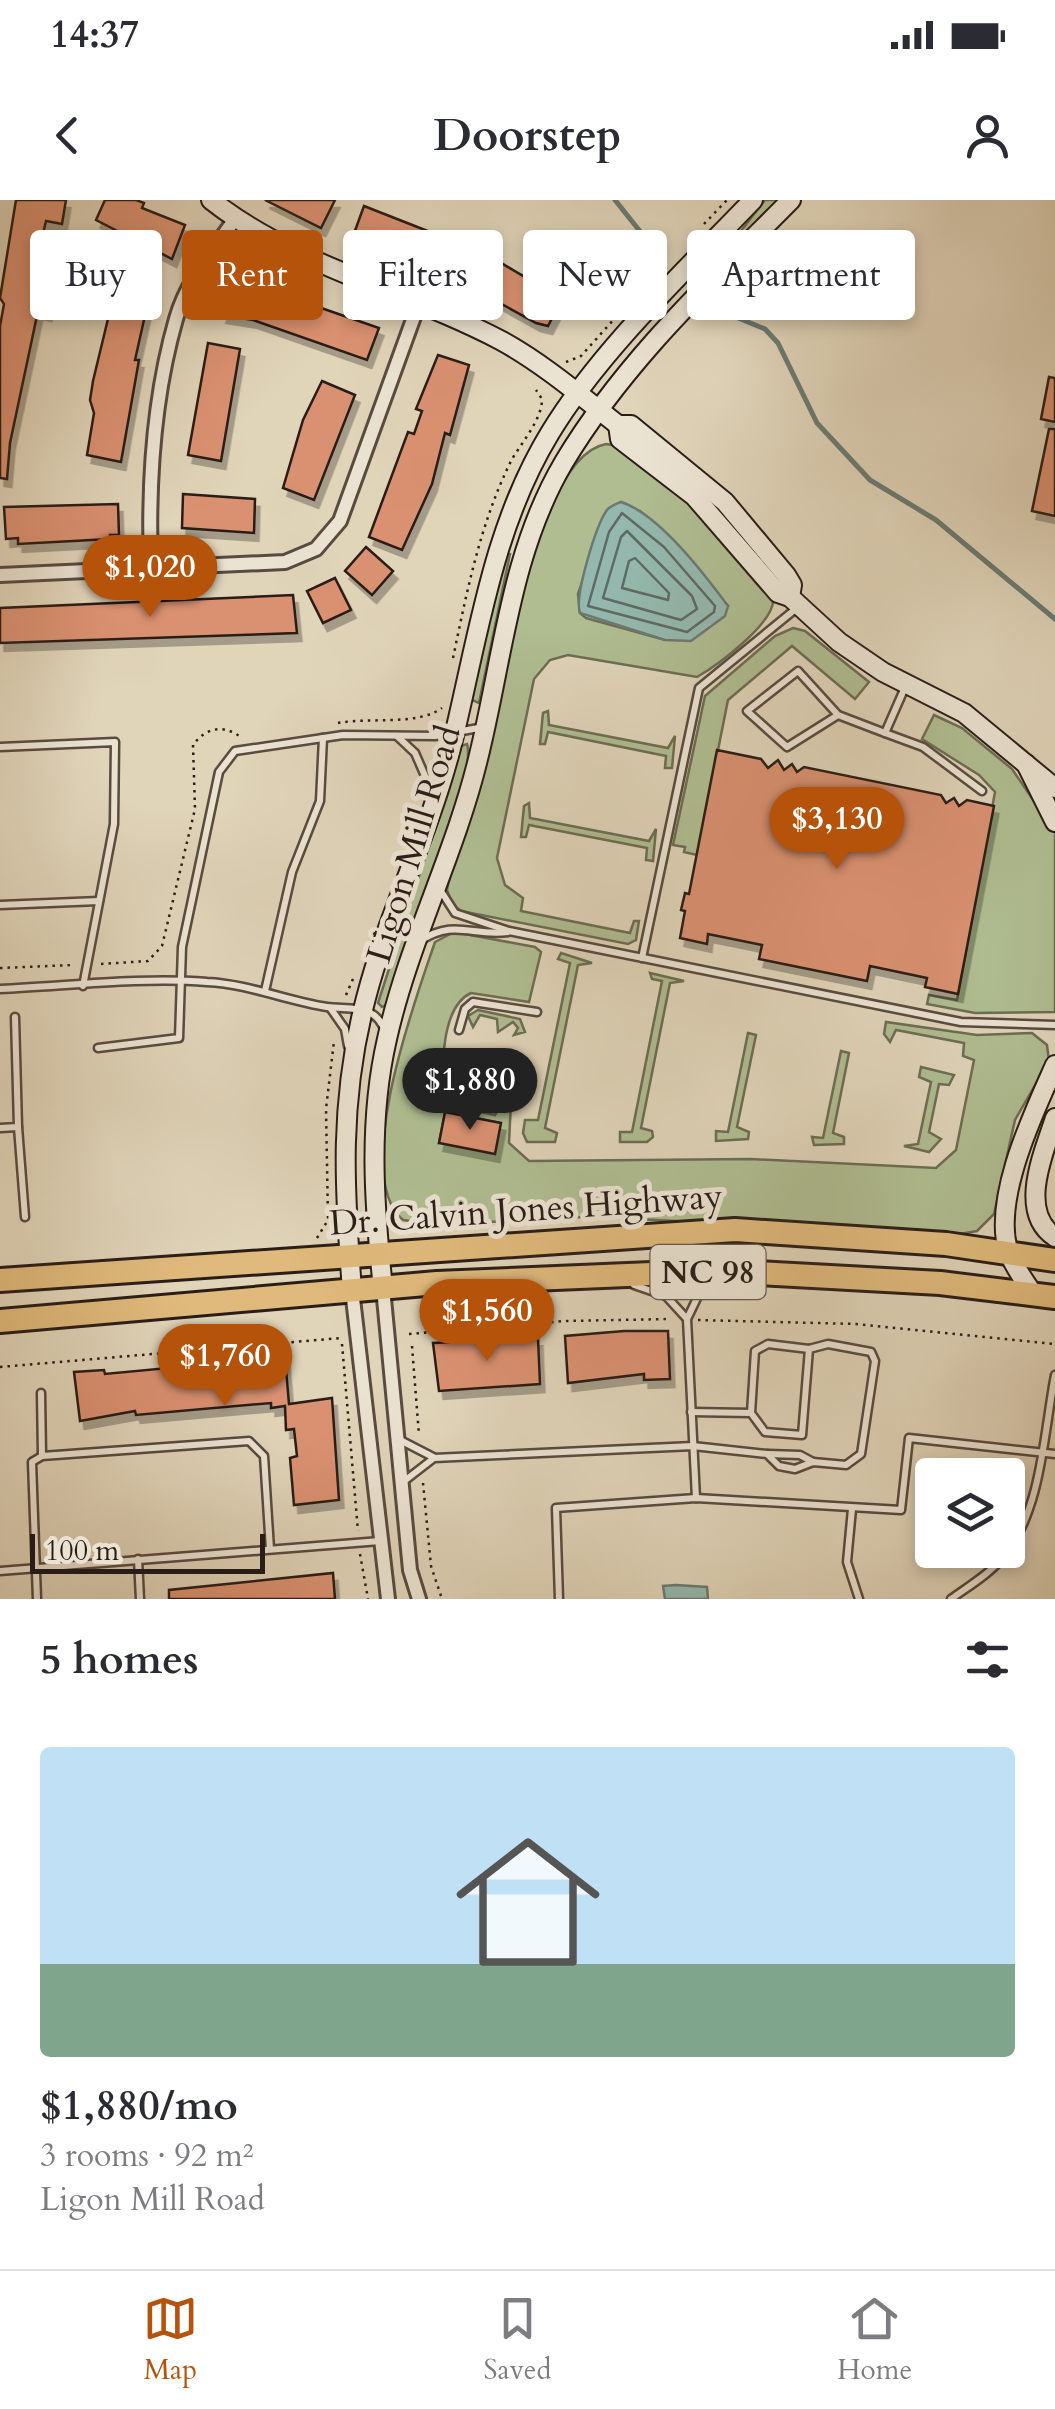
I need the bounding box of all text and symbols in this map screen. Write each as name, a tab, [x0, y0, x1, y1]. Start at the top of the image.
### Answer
text: 14:37	[50, 9, 139, 61]
text: Doorstep	[433, 105, 622, 166]
icon: back	[40, 108, 95, 163]
icon: person	[960, 108, 1015, 163]
chip: Buy	[30, 230, 162, 320]
chip: Rent	[182, 230, 323, 320]
chip: Filters	[343, 230, 503, 320]
chip: New	[523, 230, 667, 320]
chip: Apartment	[687, 230, 915, 320]
pin: $1,020	[69, 535, 231, 620]
text: $1,020	[104, 545, 196, 589]
street label: Ligon Mill Road	[355, 719, 473, 969]
pin: $3,130	[756, 787, 918, 872]
text: $3,130	[791, 797, 883, 841]
pin: $1,880	[389, 1048, 551, 1133]
text: $1,880	[424, 1058, 516, 1102]
street label: Dr. Calvin Jones Highway	[328, 1172, 725, 1248]
road number: NC 98	[650, 1245, 766, 1299]
pin: $1,560	[406, 1279, 568, 1364]
text: $1,560	[441, 1289, 533, 1333]
pin: $1,760	[144, 1324, 306, 1409]
text: $1,760	[179, 1334, 271, 1378]
map controls	[915, 1458, 1025, 1568]
button: layers	[915, 1458, 1025, 1568]
scale bar	[30, 1529, 265, 1574]
text: 100 m	[45, 1532, 119, 1570]
text: 5 homes	[40, 1631, 198, 1688]
icon: filters	[960, 1632, 1015, 1687]
icon: home	[438, 1812, 618, 1992]
text: $1,880/mo	[40, 2077, 238, 2134]
text: 3 rooms · 92 m²	[40, 2134, 253, 2178]
text: Ligon Mill Road	[40, 2178, 265, 2222]
tab: Map	[143, 2291, 198, 2389]
tab: Saved	[484, 2291, 551, 2389]
tab: Home	[837, 2291, 912, 2389]

